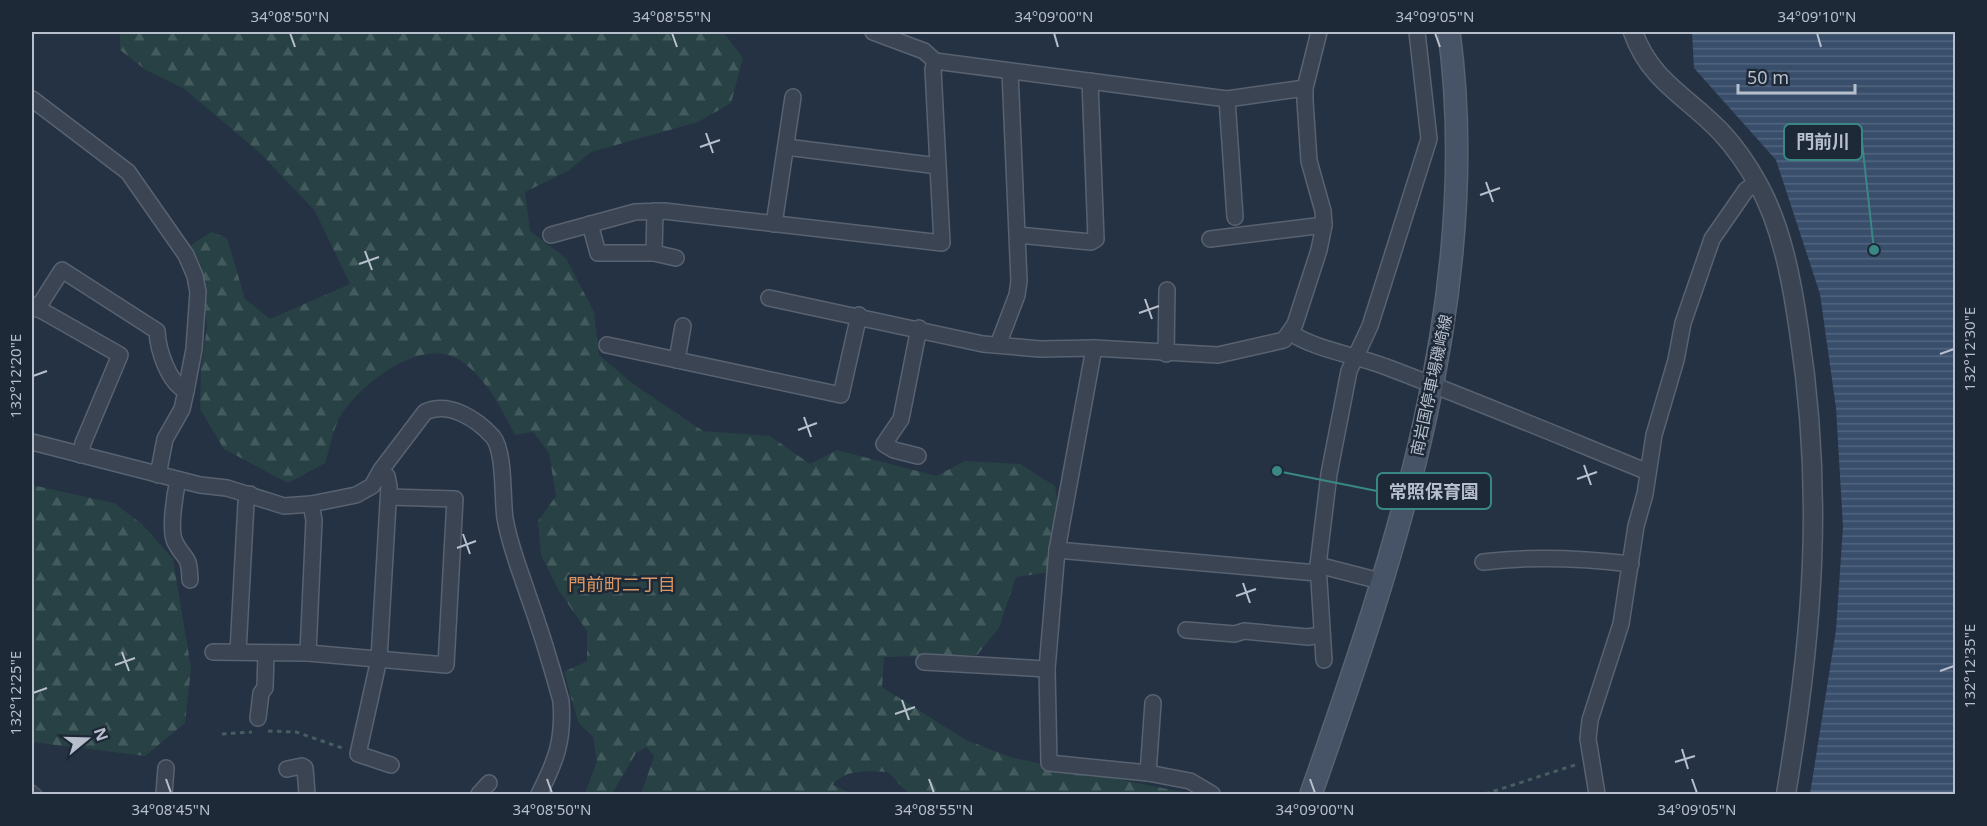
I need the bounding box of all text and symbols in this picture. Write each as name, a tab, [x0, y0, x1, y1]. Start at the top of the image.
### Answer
text: 34°08'50"N	[251, 6, 329, 26]
text: 34°08'55"N	[633, 6, 711, 26]
text: 34°09'00"N	[1015, 6, 1093, 26]
text: 34°09'05"N	[1396, 6, 1474, 26]
text: 34°09'10"N	[1778, 6, 1856, 26]
scale bar	[1738, 57, 1855, 95]
text: 50 m	[1747, 65, 1789, 89]
callout: 門前川	[1784, 124, 1862, 160]
text: 門前川	[1796, 129, 1850, 153]
text: 132°12'30"E	[1959, 307, 1979, 391]
street label: 南岩国停車場磯崎線	[1405, 312, 1457, 458]
text: 132°12'20"E	[5, 334, 25, 418]
callout: 常照保育園	[1377, 473, 1491, 509]
text: 常照保育園	[1389, 479, 1479, 503]
district label: 門前町二丁目	[568, 572, 676, 596]
text: 132°12'35"E	[1959, 624, 1979, 708]
text: 132°12'25"E	[5, 651, 25, 735]
north arrow	[57, 709, 117, 769]
text: N	[89, 724, 114, 744]
text: 34°08'45"N	[132, 799, 210, 819]
text: 34°08'50"N	[513, 799, 591, 819]
text: 34°08'55"N	[895, 799, 973, 819]
text: 34°09'00"N	[1276, 799, 1354, 819]
text: 34°09'05"N	[1658, 799, 1736, 819]

